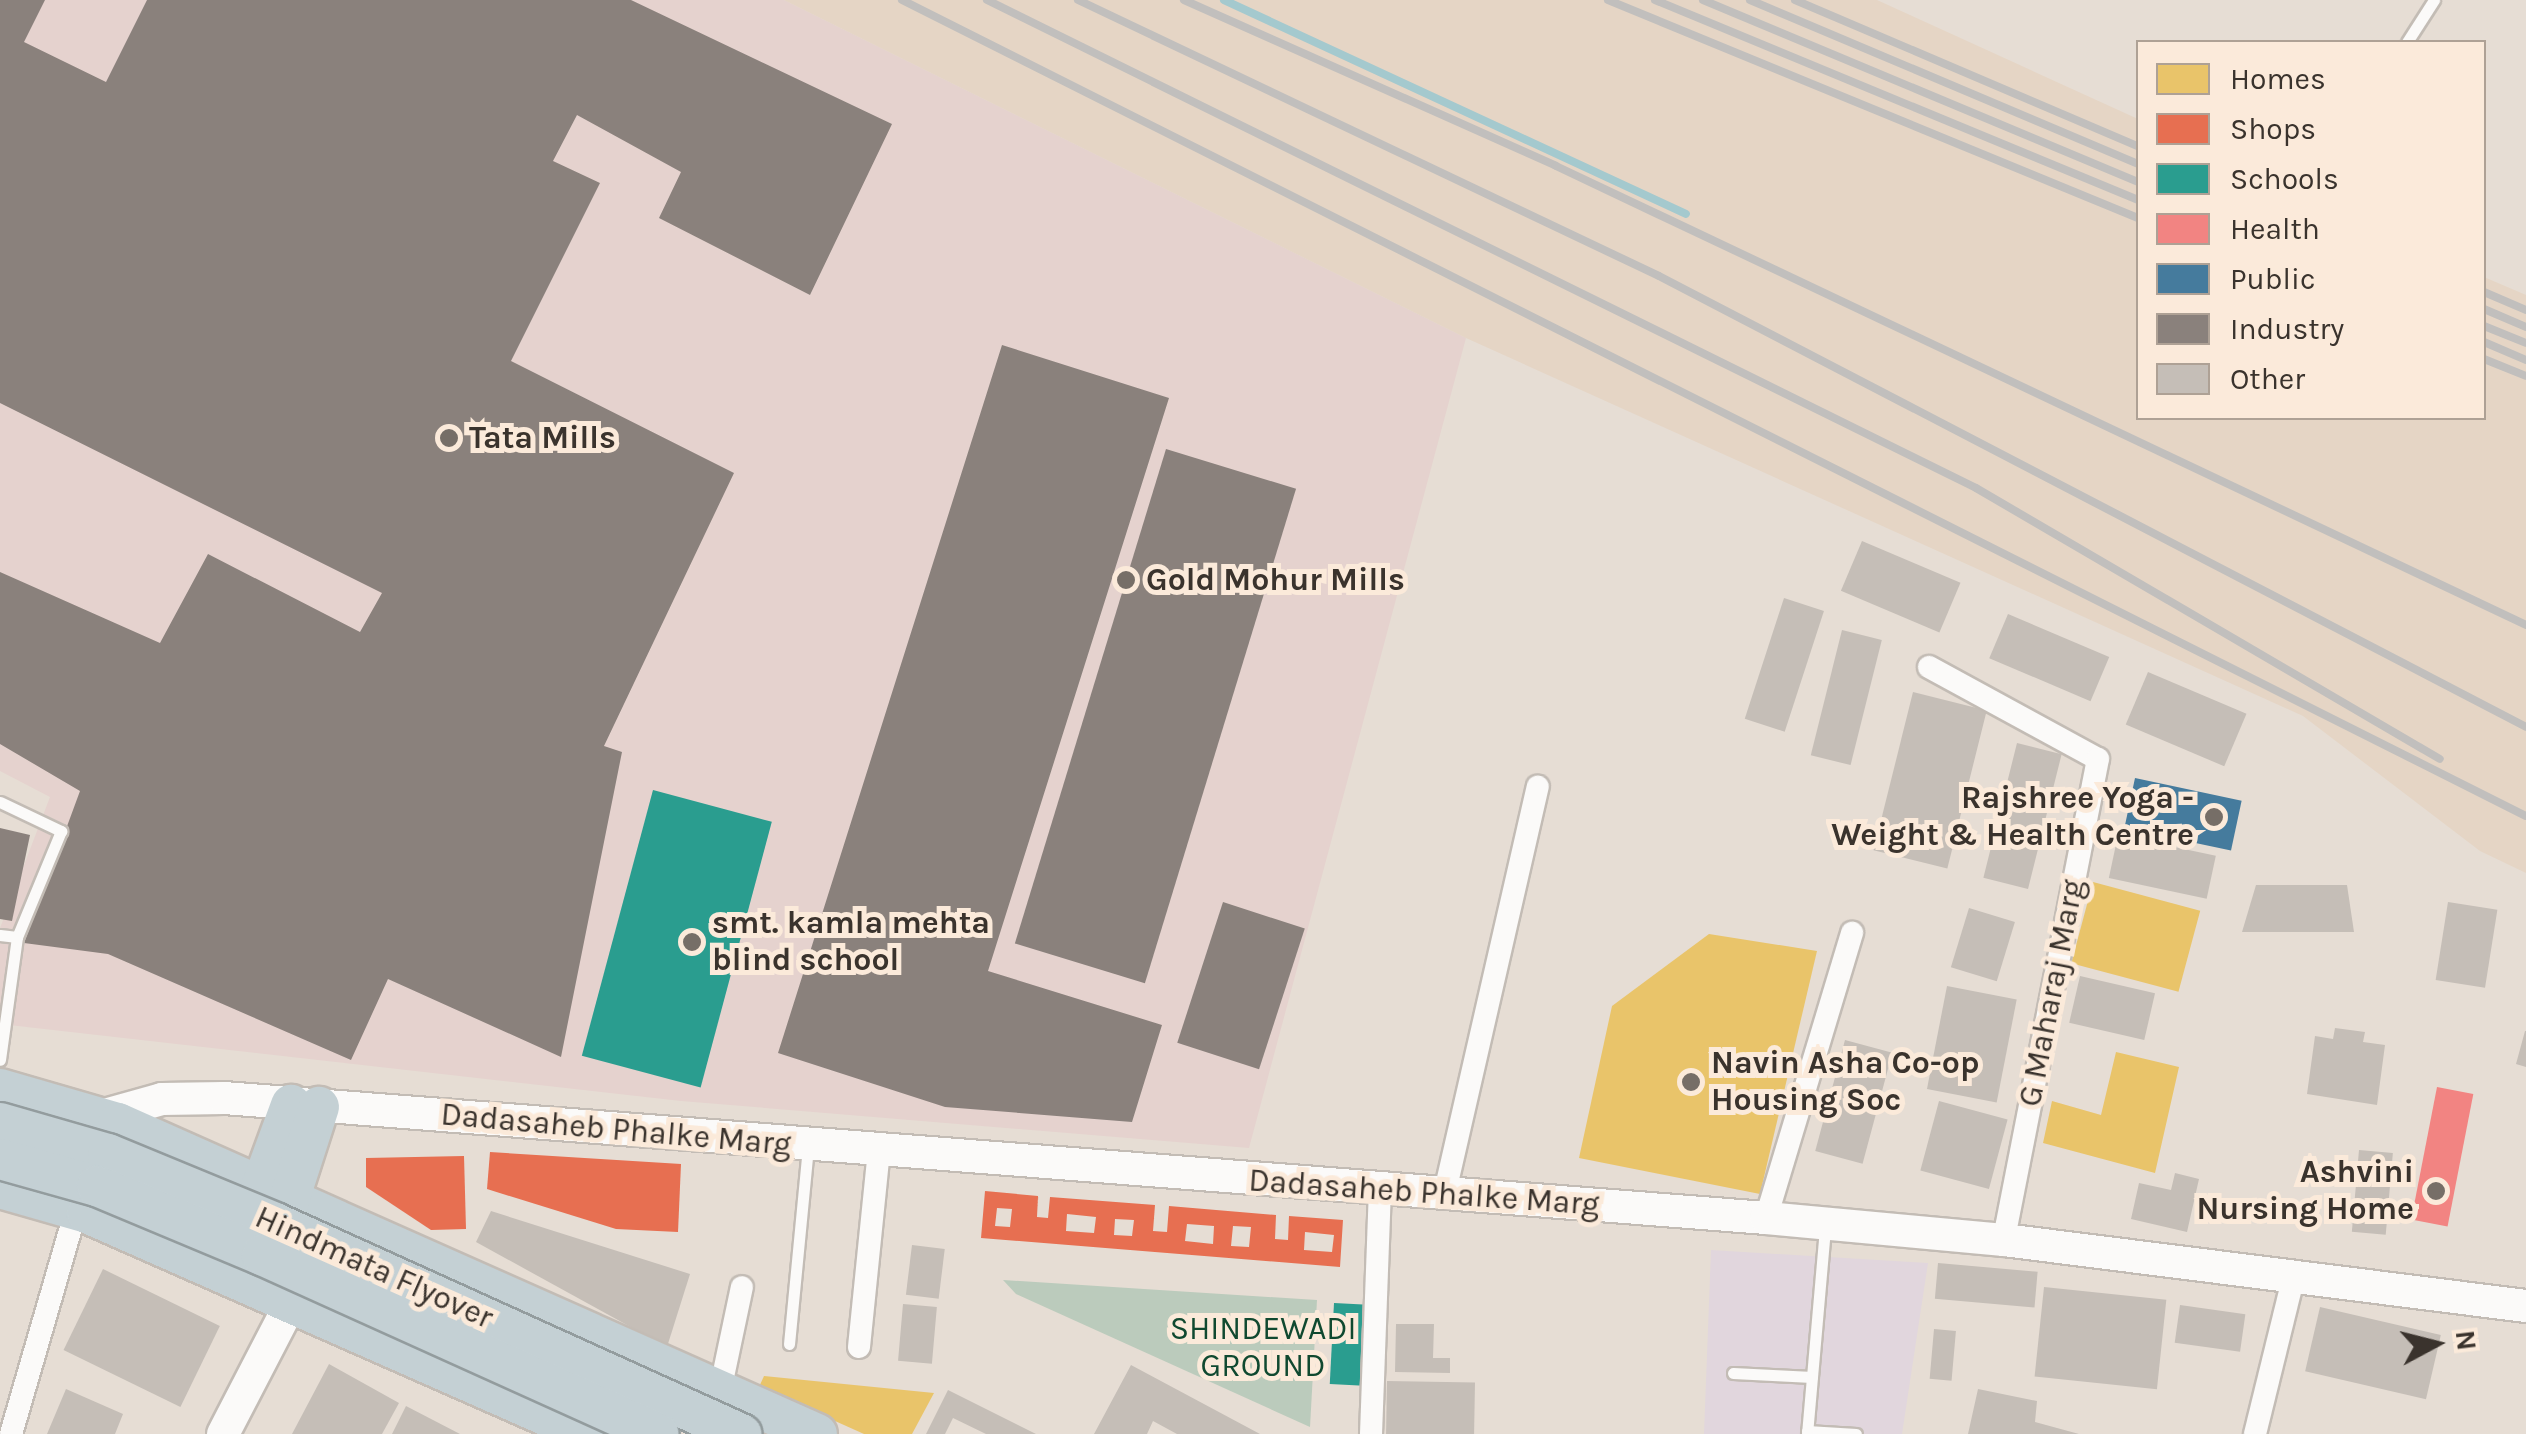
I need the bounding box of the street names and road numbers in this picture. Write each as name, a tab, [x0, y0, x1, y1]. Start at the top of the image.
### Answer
street label: G Maharaj Marg	[2011, 876, 2093, 1110]
street label: Dadasaheb Phalke Marg	[439, 1096, 793, 1164]
street label: Dadasaheb Phalke Marg	[1247, 1162, 1601, 1224]
street label: Hindmata Flyover	[249, 1198, 499, 1338]

